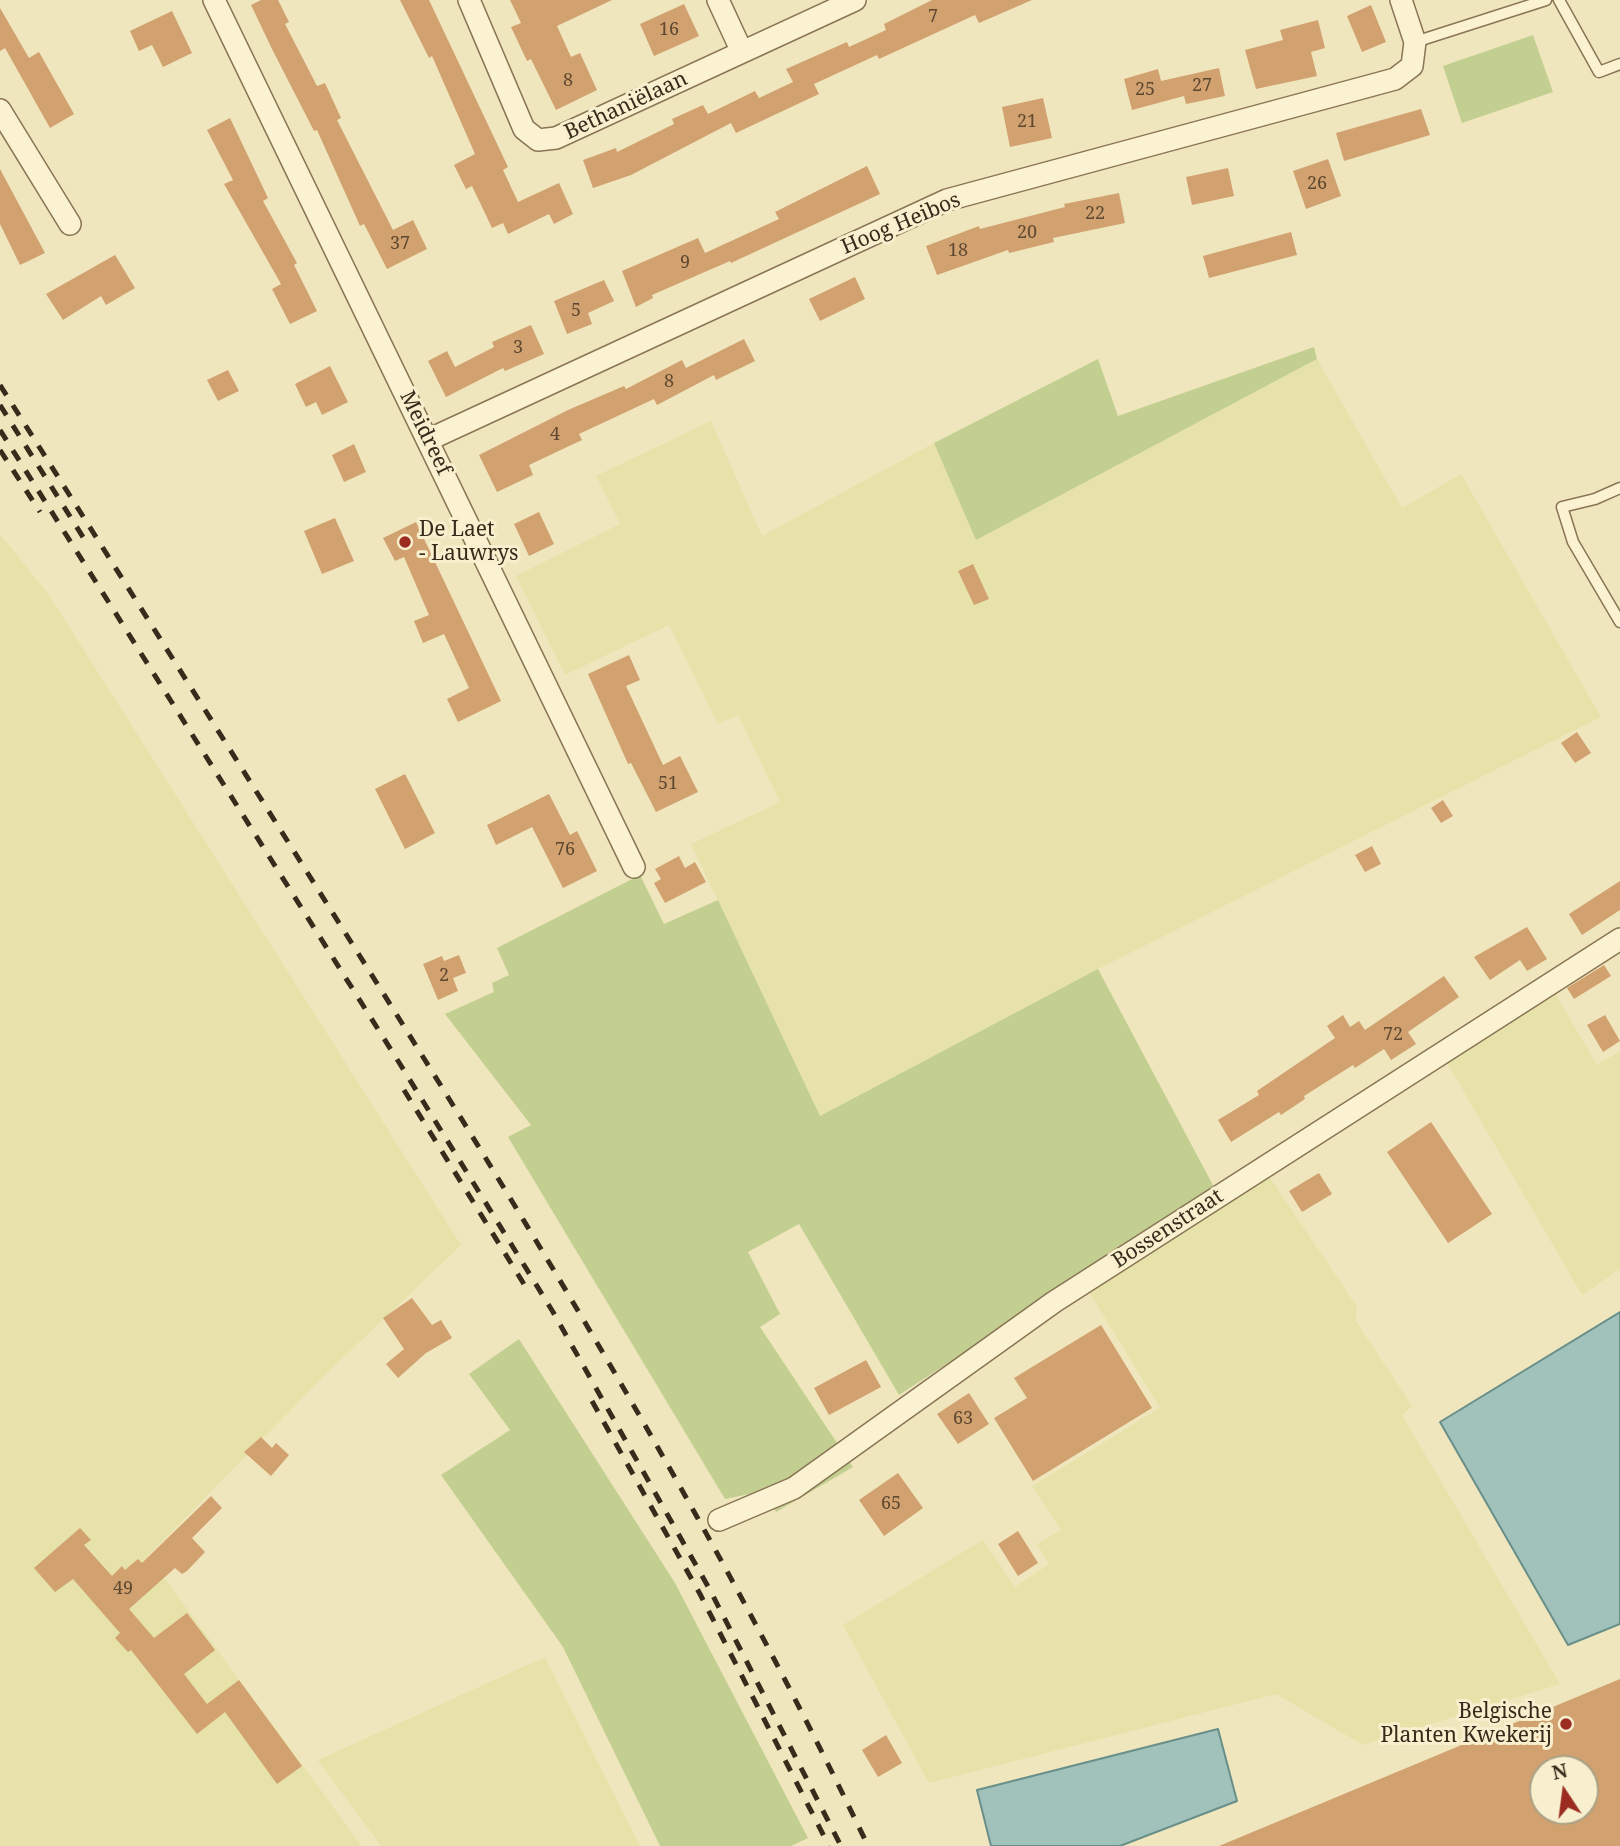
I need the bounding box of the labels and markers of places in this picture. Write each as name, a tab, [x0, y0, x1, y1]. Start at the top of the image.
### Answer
place label: De Laet - Lauwrys	[419, 517, 519, 567]
marker: De Laet - Lauwrys	[397, 534, 413, 550]
place label: Belgische Planten Kwekerij	[1380, 1699, 1552, 1749]
marker: Belgische Planten Kwekerij	[1558, 1716, 1574, 1732]

